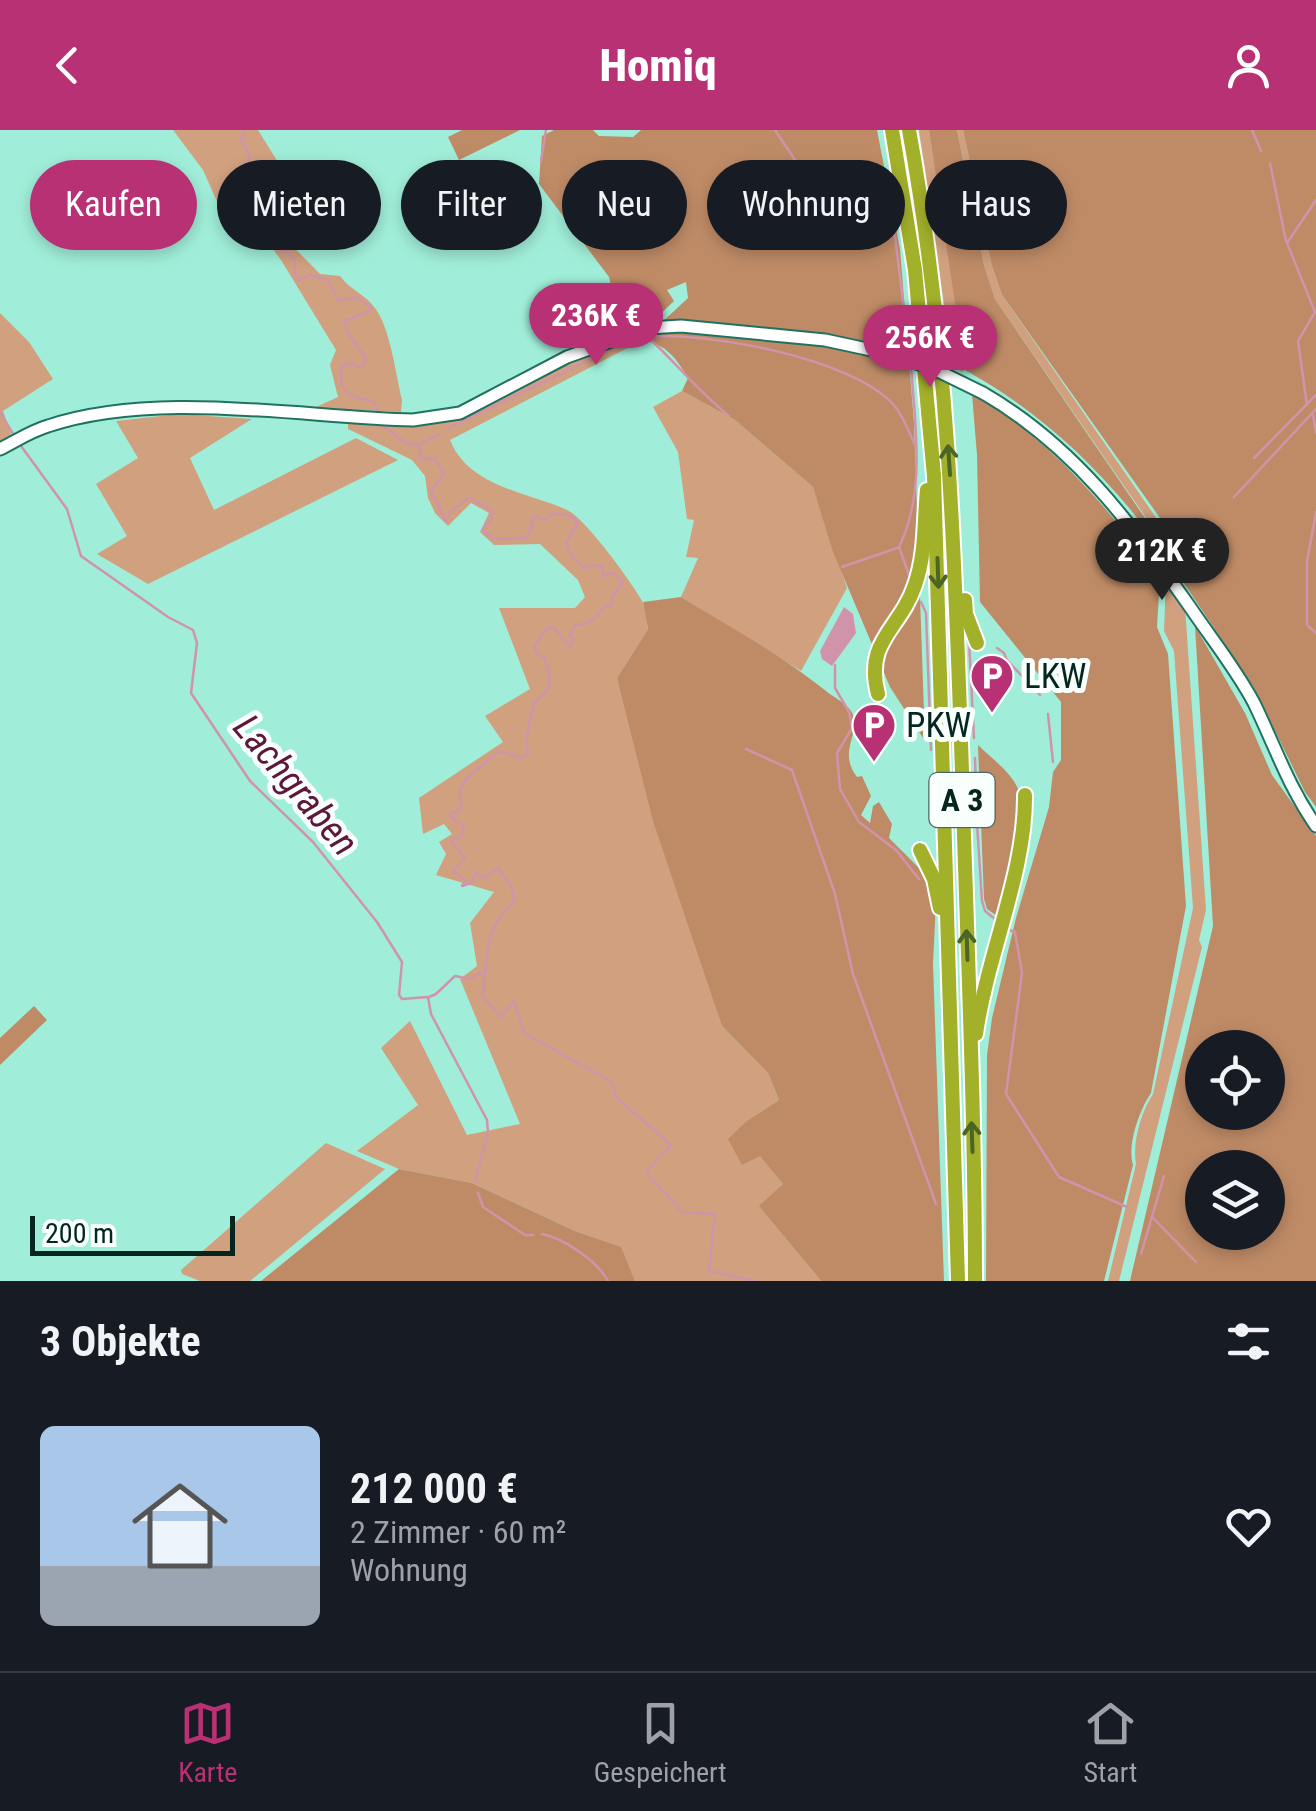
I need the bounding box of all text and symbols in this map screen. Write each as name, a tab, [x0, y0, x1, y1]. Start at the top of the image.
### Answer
icon: back	[40, 38, 95, 93]
icon: person	[1221, 38, 1276, 93]
text: Homiq	[600, 39, 716, 92]
chip: Kaufen	[30, 160, 197, 250]
chip: Mieten	[217, 160, 381, 250]
chip: Filter	[401, 160, 542, 250]
chip: Neu	[562, 160, 687, 250]
chip: Wohnung	[707, 160, 905, 250]
chip: Haus	[925, 160, 1067, 250]
pin: 236K €	[515, 283, 677, 368]
text: 236K €	[551, 296, 641, 334]
pin: 256K €	[849, 305, 1011, 390]
text: 256K €	[885, 318, 975, 356]
one-way arrow	[939, 444, 958, 476]
pin: 212K €	[1081, 518, 1243, 603]
text: 212K €	[1117, 531, 1207, 569]
one-way arrow	[929, 557, 948, 589]
parking icon: LKW	[969, 653, 1015, 714]
place label: LKW	[1024, 656, 1086, 697]
parking icon: PKW	[851, 702, 897, 763]
place label: PKW	[906, 705, 971, 746]
water label: Lachgraben	[225, 706, 367, 864]
road number: A 3	[930, 773, 994, 827]
one-way arrow	[958, 929, 977, 961]
map controls	[1185, 1030, 1285, 1250]
button: locate	[1185, 1030, 1285, 1130]
one-way arrow	[962, 1122, 981, 1154]
button: layers	[1185, 1150, 1285, 1250]
scale bar	[30, 1211, 235, 1256]
text: 200 m	[45, 1217, 114, 1250]
icon: filters	[1221, 1314, 1276, 1369]
text: 3 Objekte	[40, 1317, 201, 1366]
text: 212 000 €	[350, 1464, 518, 1513]
icon: home	[120, 1466, 240, 1586]
icon: heart	[1221, 1499, 1276, 1554]
text: 2 Zimmer · 60 m²	[350, 1513, 566, 1551]
text: Wohnung	[350, 1551, 468, 1589]
tab: Karte	[178, 1696, 237, 1789]
tab: Gespeichert	[594, 1696, 727, 1789]
tab: Start	[1083, 1696, 1138, 1789]

